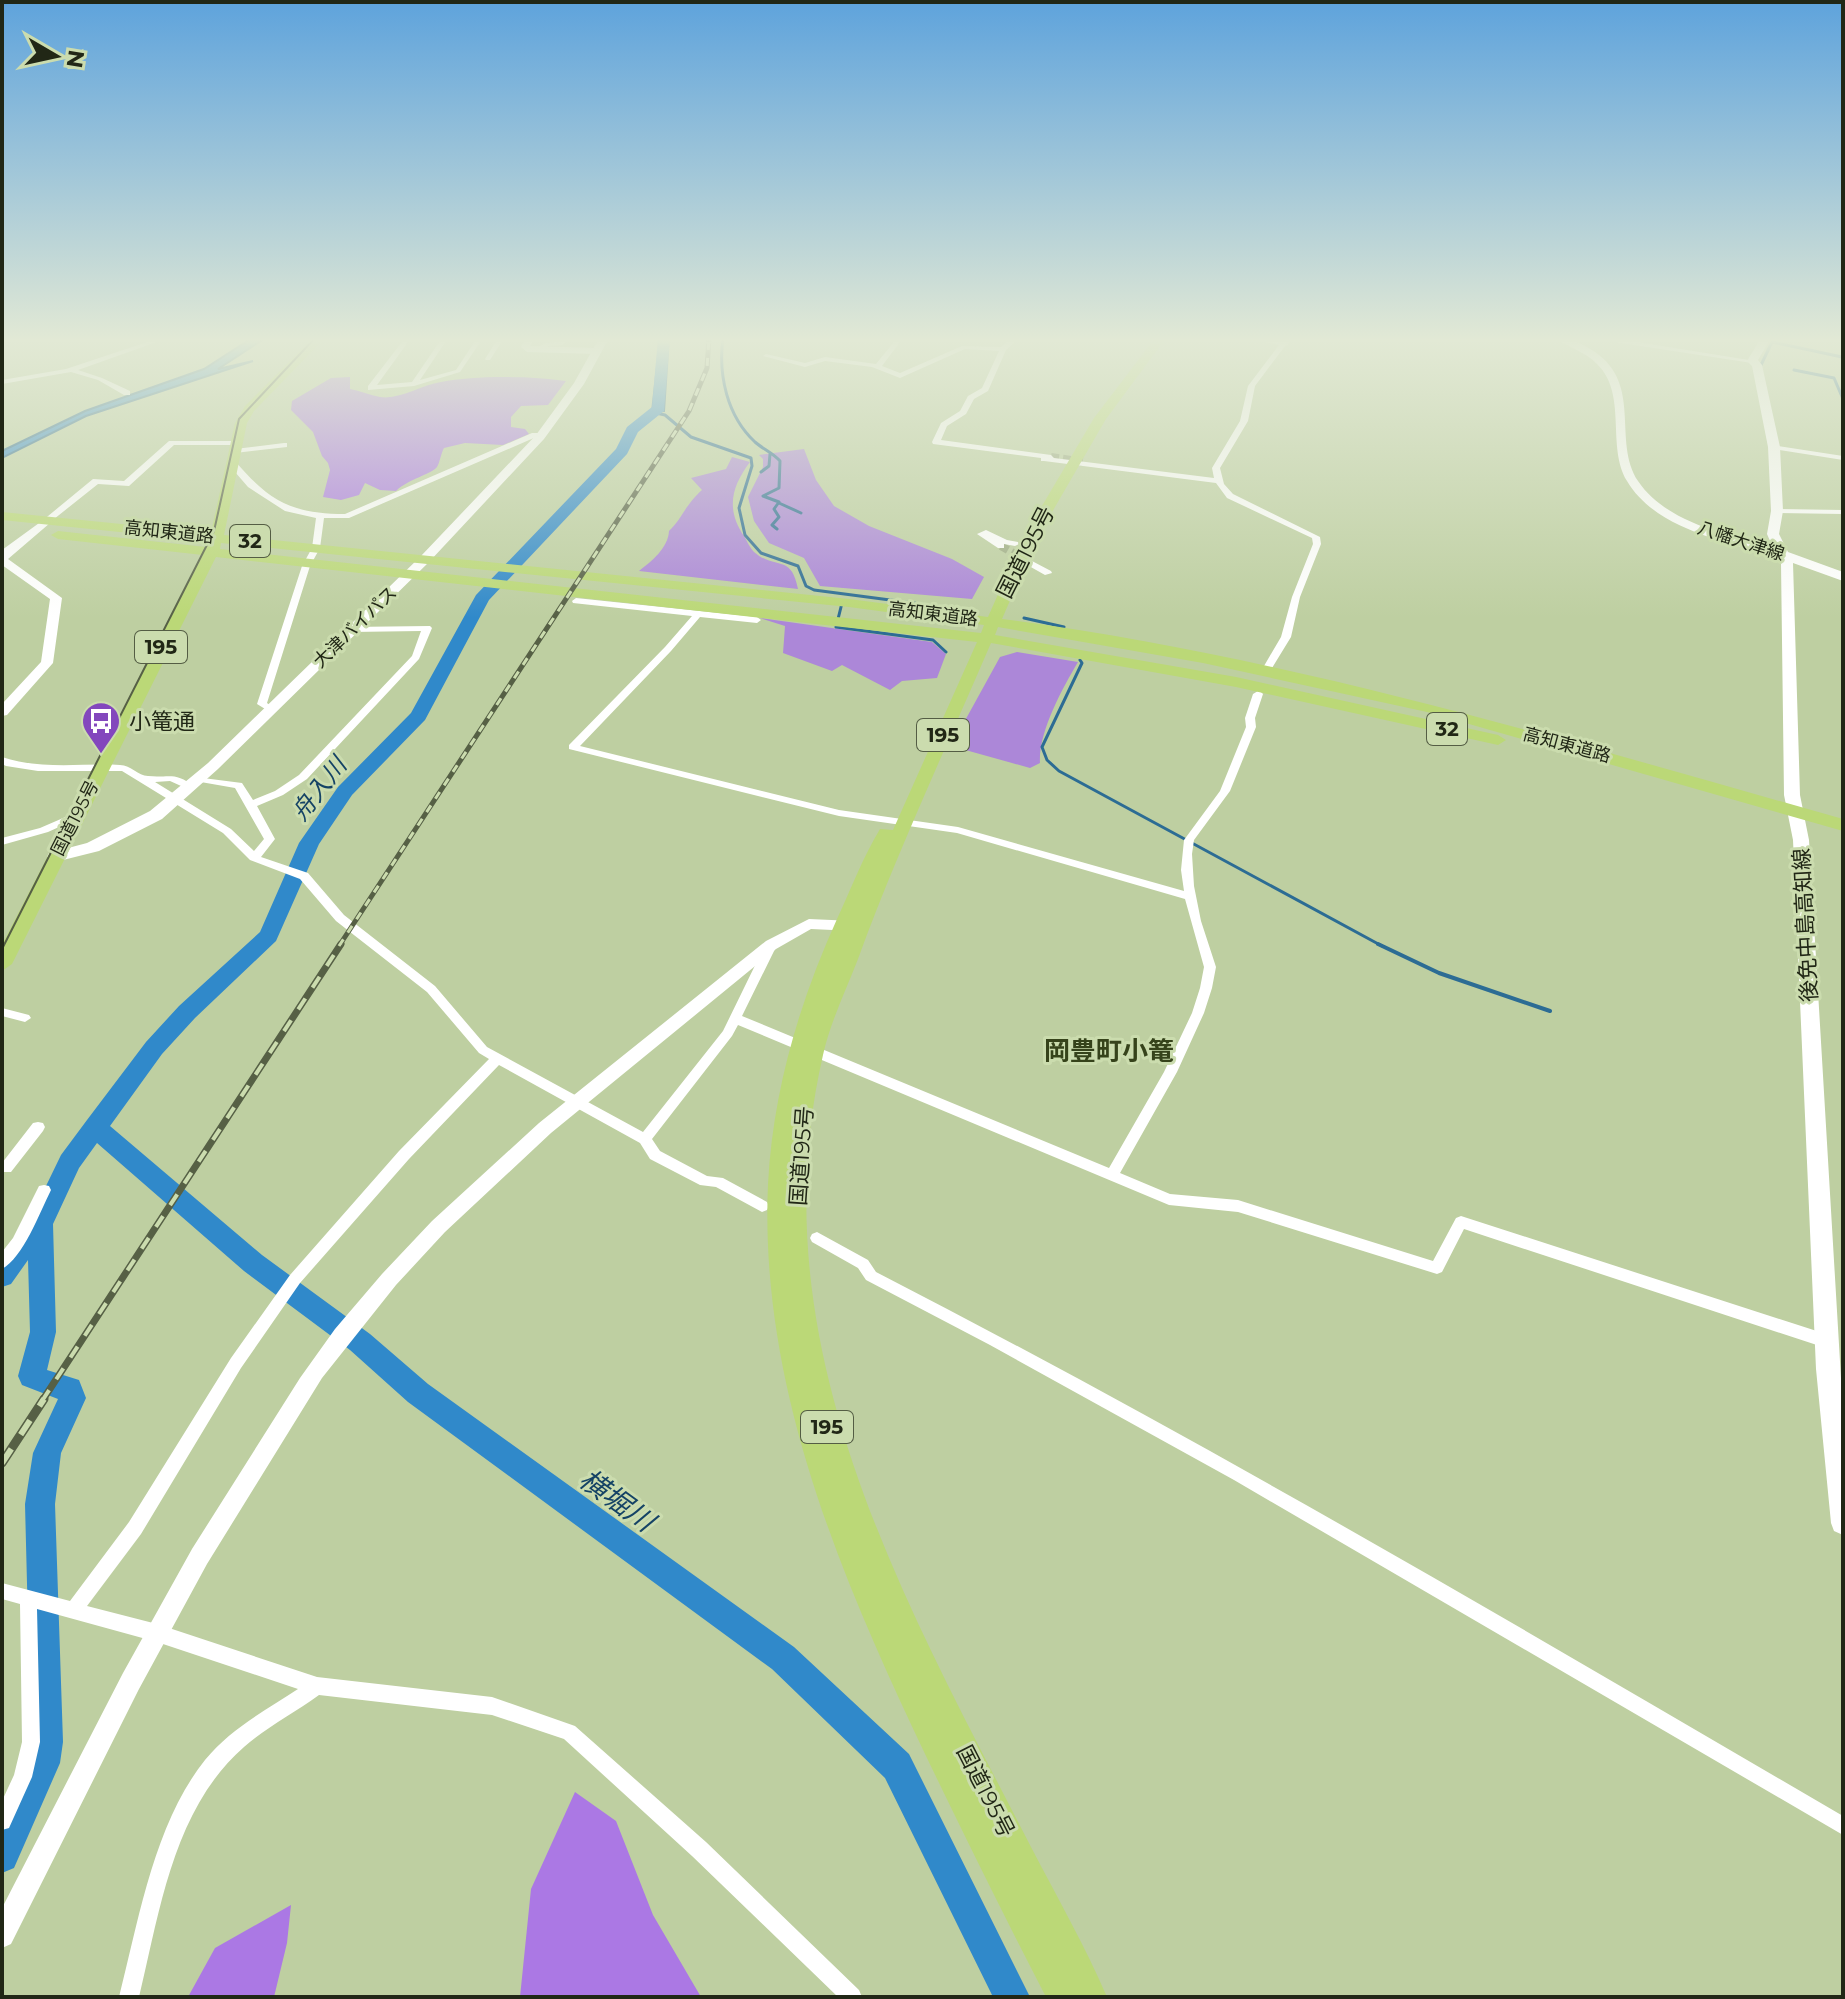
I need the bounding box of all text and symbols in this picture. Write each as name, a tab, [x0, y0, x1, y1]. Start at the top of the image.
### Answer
north arrow	[16, 16, 96, 96]
text: N	[61, 48, 90, 70]
street label: 国道195号	[991, 502, 1060, 603]
street label: 高知東道路	[123, 516, 215, 548]
street label: 八幡大津線	[1695, 517, 1787, 565]
road number: 32	[230, 525, 270, 557]
street label: 大津バイパス	[309, 582, 401, 672]
street label: 高知東道路	[887, 598, 979, 630]
road number: 195	[135, 631, 187, 663]
bus stop icon: 小篭通	[80, 700, 122, 755]
place label: 小篭通	[129, 708, 195, 735]
road number: 32	[1427, 713, 1467, 745]
road number: 195	[917, 719, 969, 751]
street label: 高知東道路	[1521, 723, 1613, 767]
water label: 舟入川	[285, 749, 354, 826]
street label: 国道195号	[47, 777, 103, 859]
street label: 後免中島高知線	[1788, 847, 1823, 1003]
district label: 岡豊町小篭	[1044, 1035, 1174, 1067]
street label: 国道195号	[785, 1105, 818, 1207]
road number: 195	[801, 1411, 853, 1443]
water label: 横堀川	[573, 1462, 663, 1540]
street label: 国道195号	[951, 1741, 1020, 1842]

